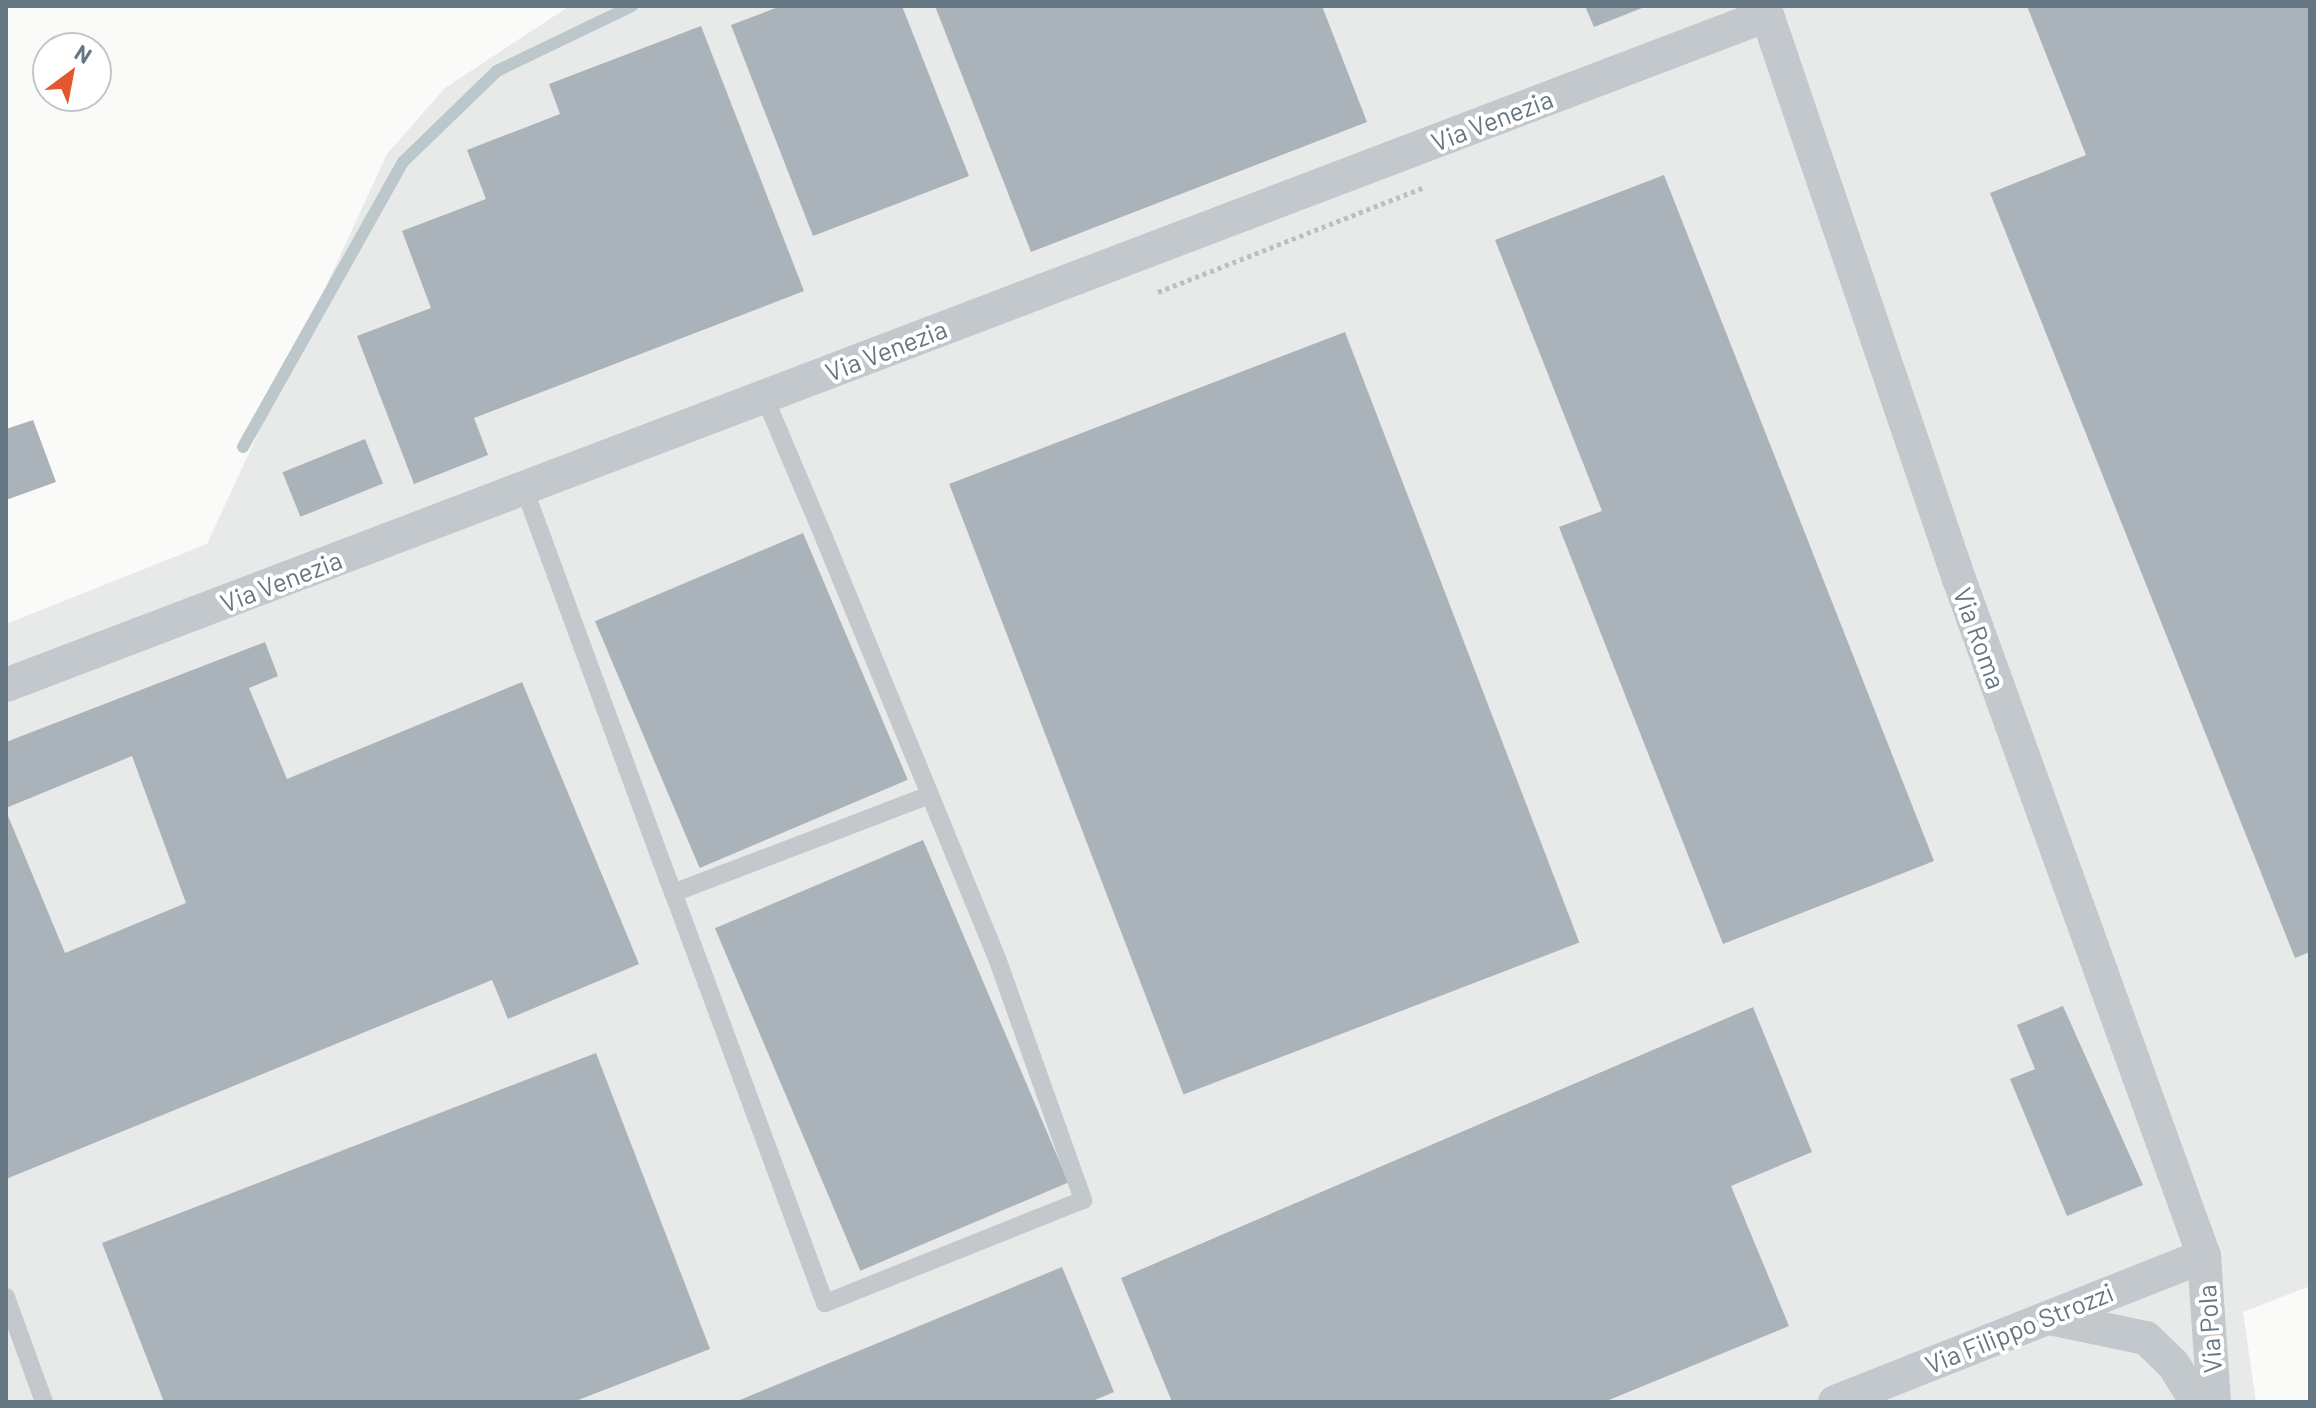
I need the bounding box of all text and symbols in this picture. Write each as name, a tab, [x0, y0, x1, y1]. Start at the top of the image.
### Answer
north arrow	[32, 32, 112, 112]
text: N	[71, 38, 97, 68]
street label: Via Venezia	[1427, 83, 1557, 157]
street label: Via Venezia	[821, 313, 951, 387]
street label: Via Venezia	[216, 544, 346, 618]
street label: Via Roma	[1947, 583, 2013, 693]
street label: Via Filippo Strozzi	[1920, 1276, 2118, 1380]
street label: Via Pola	[2190, 1284, 2228, 1374]

